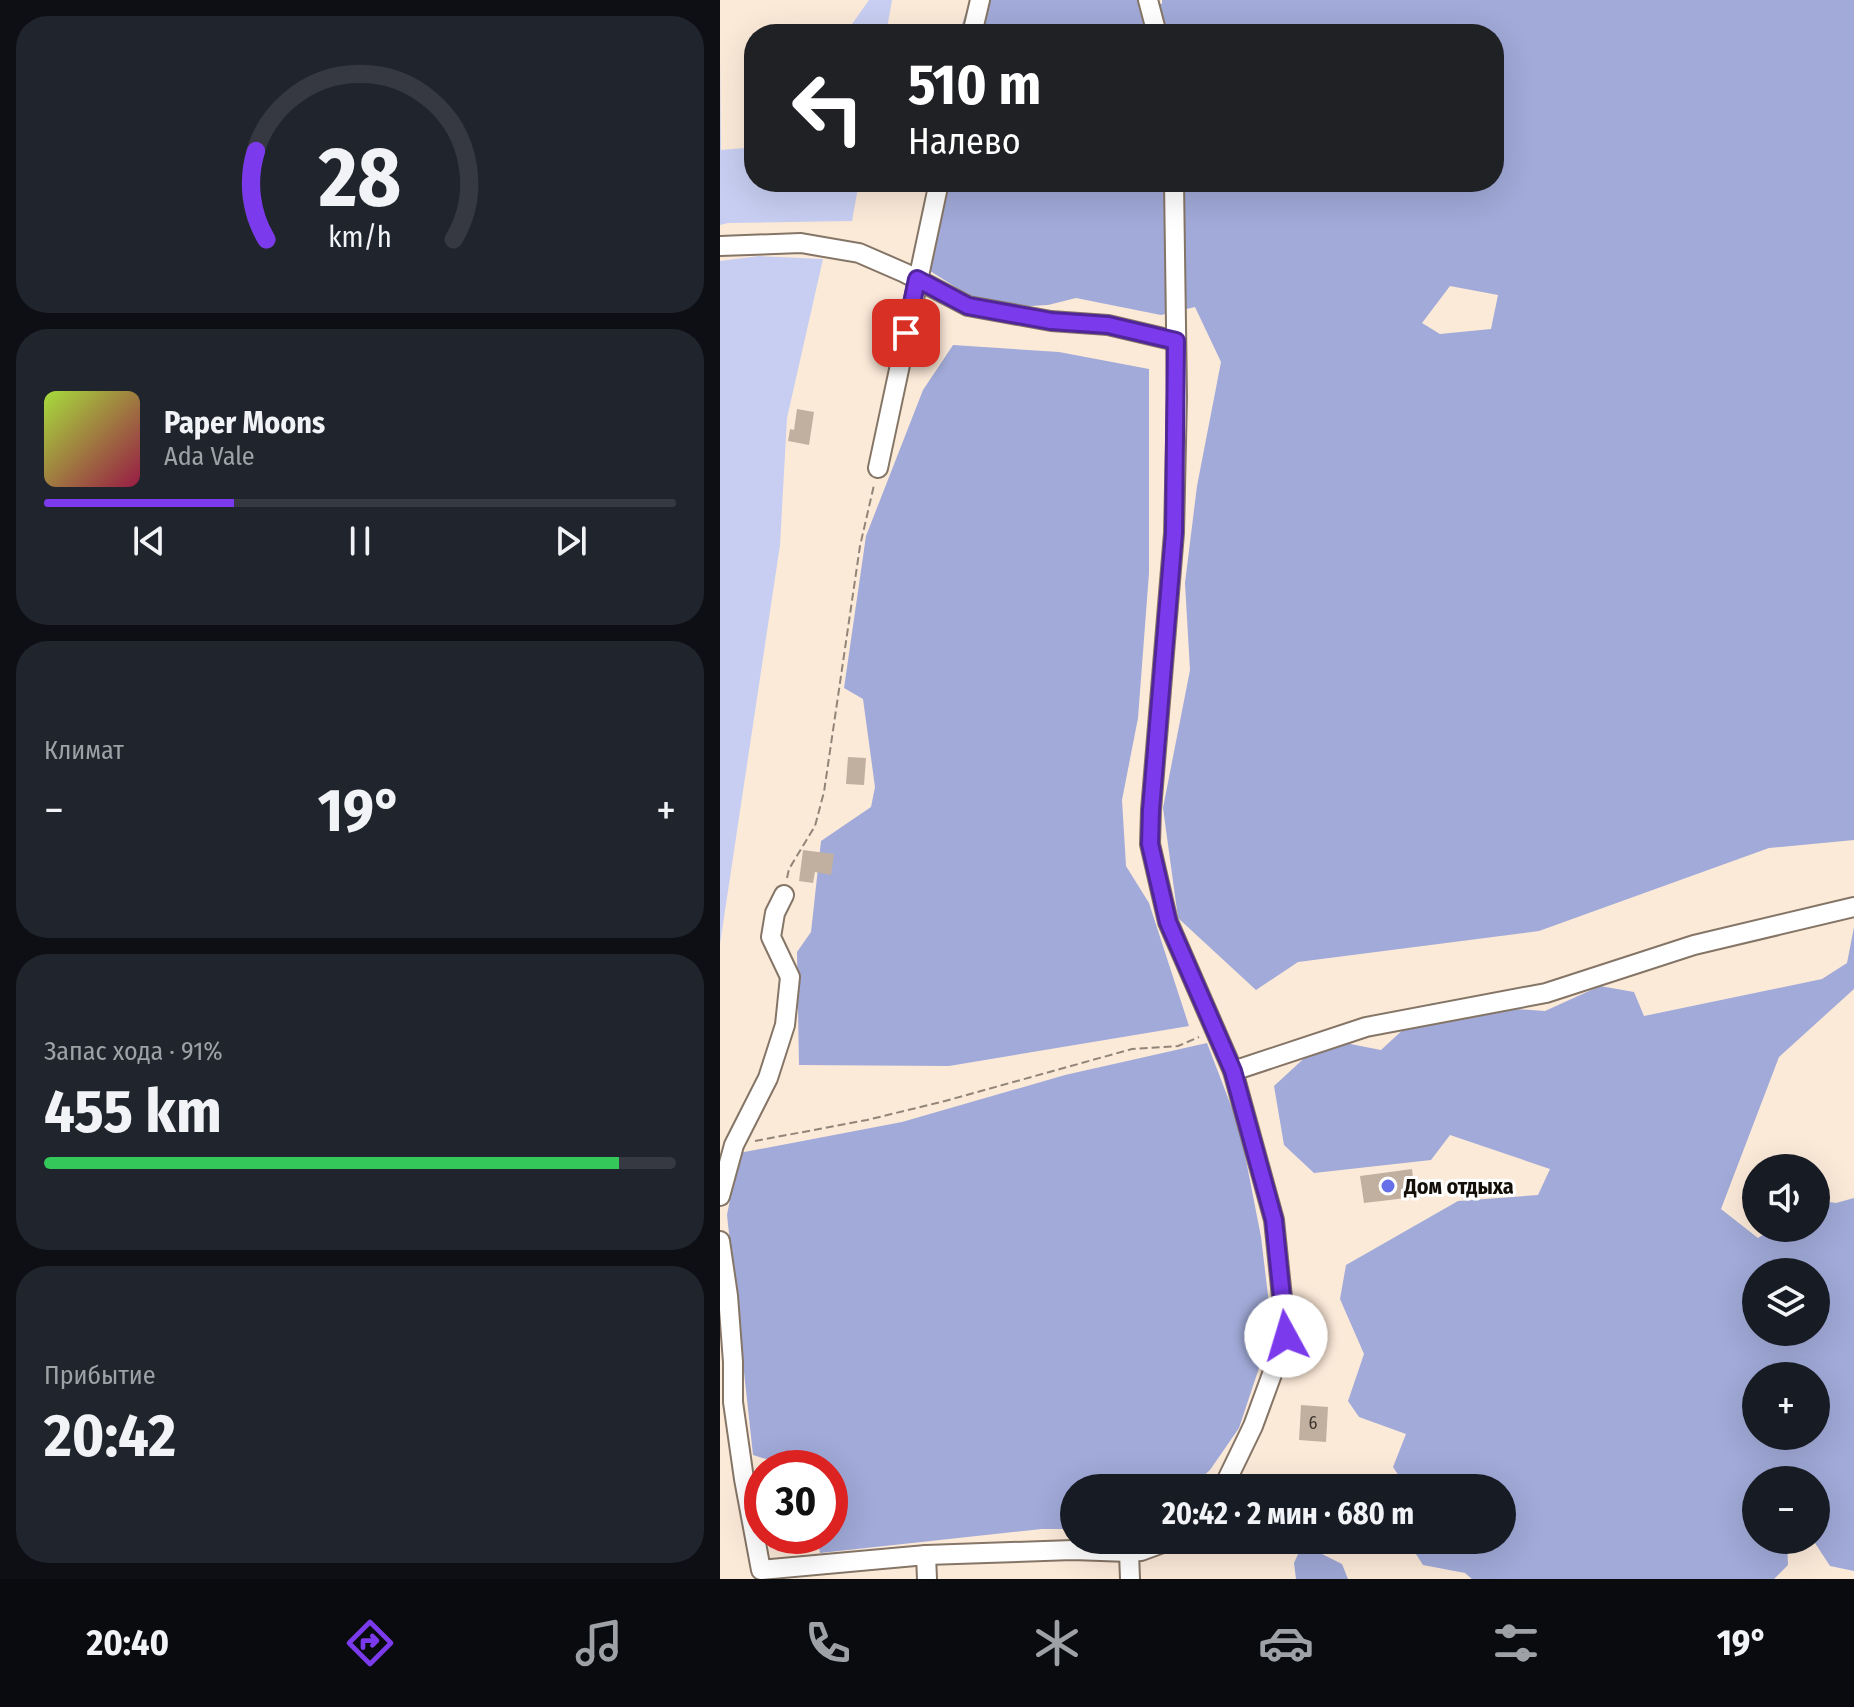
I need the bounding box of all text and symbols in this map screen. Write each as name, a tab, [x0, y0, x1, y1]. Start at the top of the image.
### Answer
text: 510 m	[908, 52, 1041, 119]
icon: left	[776, 56, 880, 160]
text: Налево	[908, 120, 1021, 164]
text: 28	[318, 128, 401, 228]
text: km/h	[328, 220, 392, 255]
pin	[872, 299, 940, 367]
icon: arrive	[884, 311, 928, 355]
text: Paper Moons	[164, 405, 325, 441]
text: Ada Vale	[164, 441, 255, 472]
icon: previous	[127, 519, 171, 563]
icon: pause	[338, 519, 382, 563]
icon: next	[549, 519, 593, 563]
text: Климат	[44, 735, 124, 766]
text: 19°	[318, 775, 402, 847]
text: −	[44, 784, 64, 837]
text: +	[656, 784, 676, 837]
text: Запас хода · 91%	[44, 1036, 223, 1067]
text: 455 km	[44, 1076, 222, 1148]
map controls	[1742, 1154, 1830, 1554]
button: sound	[1742, 1154, 1830, 1242]
place label: Дом отдыха	[1403, 1173, 1514, 1200]
marker: Дом отдыха	[1379, 1177, 1397, 1195]
button: layers	[1742, 1258, 1830, 1346]
position arrow	[1244, 1294, 1328, 1378]
text: Прибытие	[44, 1360, 156, 1391]
button: +	[1742, 1362, 1830, 1450]
text: 20:42	[44, 1400, 176, 1472]
house number: 6	[1309, 1412, 1318, 1434]
speed limit sign: 30	[744, 1450, 848, 1554]
button: −	[1742, 1466, 1830, 1554]
text: 20:42 · 2 мин · 680 m	[1162, 1496, 1414, 1532]
icon: directions	[342, 1615, 398, 1671]
icon: music	[571, 1615, 627, 1671]
icon: phone	[800, 1615, 856, 1671]
icon: climate	[1029, 1615, 1085, 1671]
icon: car	[1258, 1615, 1314, 1671]
icon: filters	[1488, 1615, 1544, 1671]
text: 20:40	[87, 1621, 169, 1665]
text: 19°	[1717, 1621, 1767, 1665]

